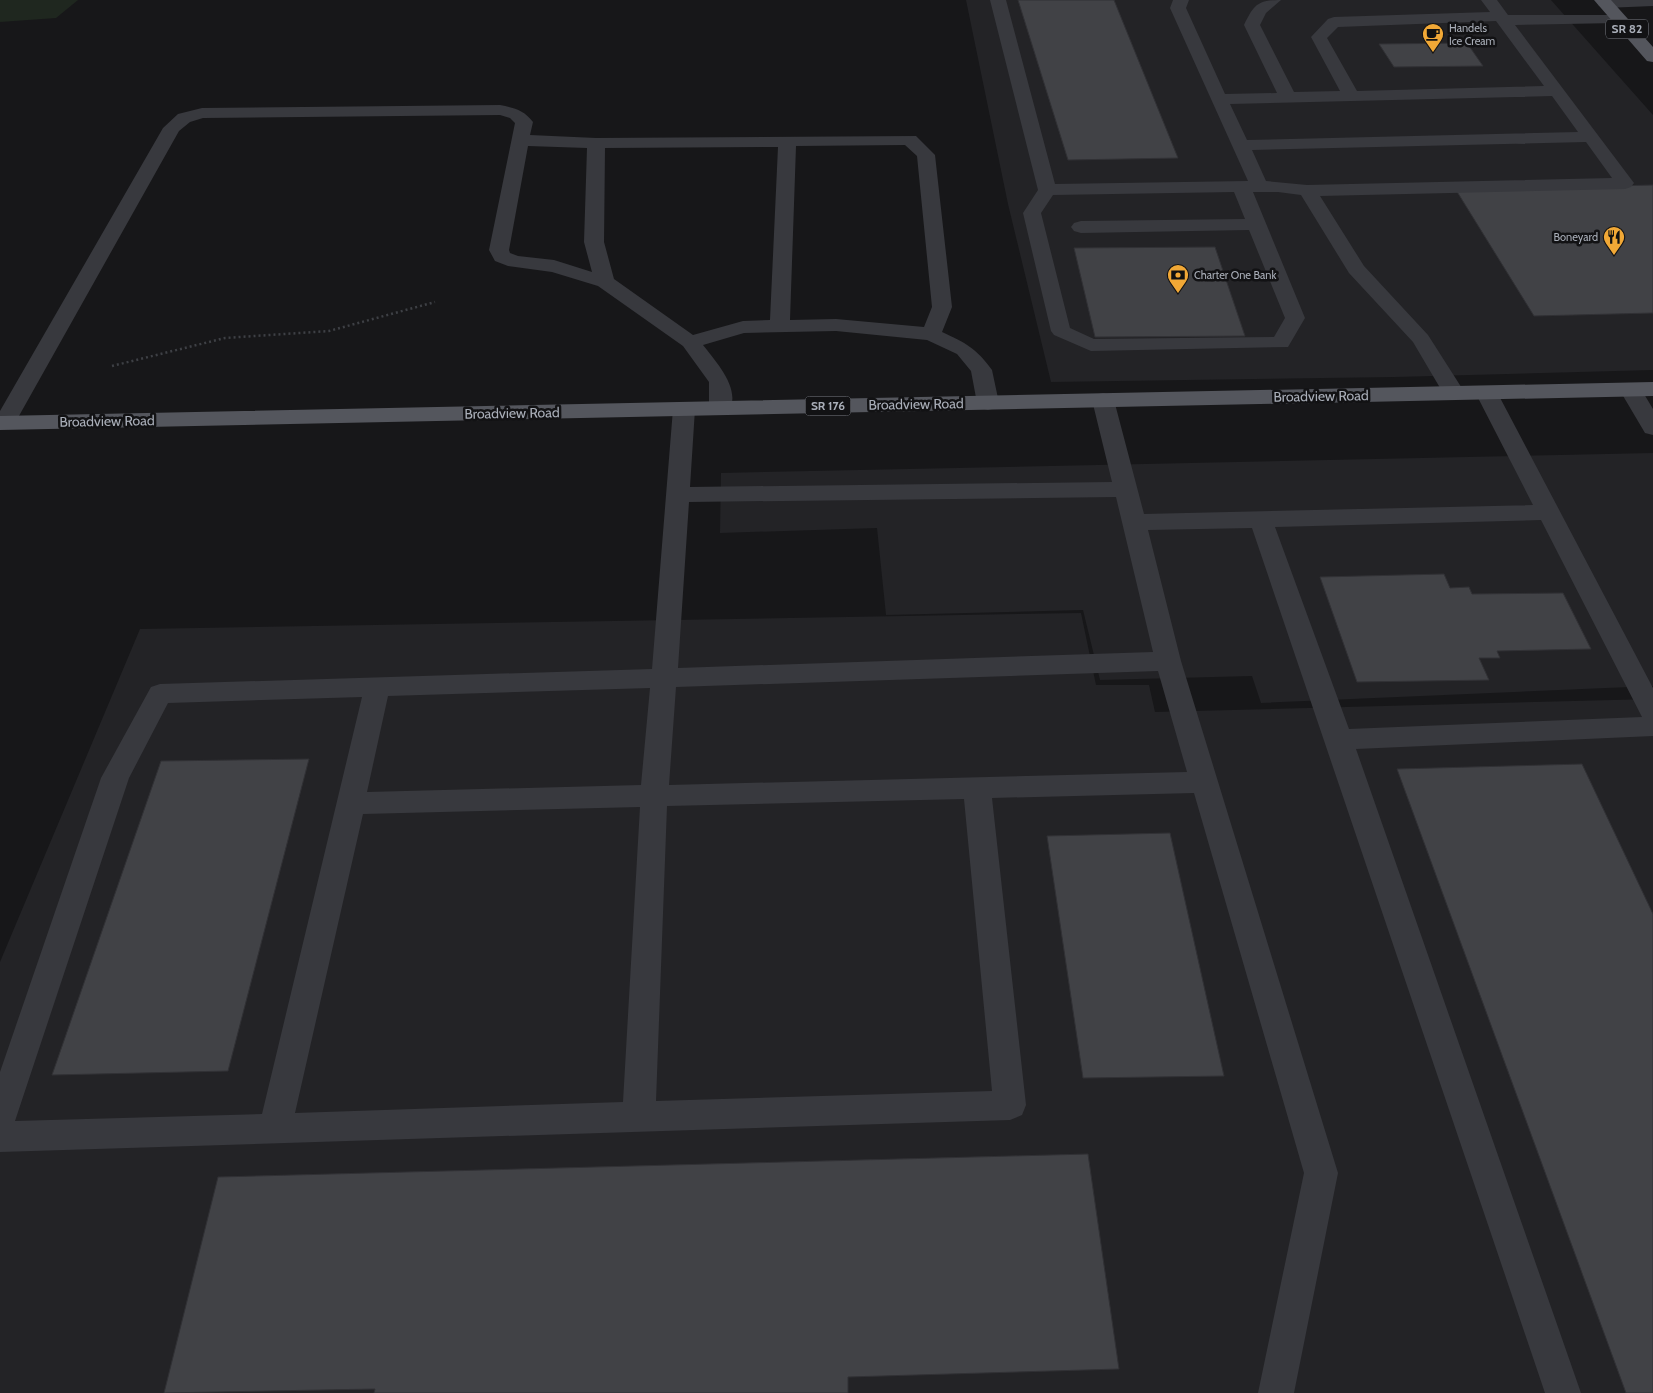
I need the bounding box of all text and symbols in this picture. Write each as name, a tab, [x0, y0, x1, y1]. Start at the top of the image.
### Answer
road number: SR 82	[1606, 20, 1648, 38]
place label: Handels Ice Cream	[1449, 21, 1496, 48]
cafe icon: Handels Ice Cream	[1421, 22, 1445, 53]
restaurant icon: Boneyard	[1602, 225, 1626, 256]
place label: Boneyard	[1553, 230, 1598, 244]
bank icon: Charter One Bank	[1166, 263, 1190, 294]
place label: Charter One Bank	[1194, 268, 1276, 282]
street label: Broadview Road	[1273, 386, 1369, 406]
street label: Broadview Road	[868, 394, 964, 414]
road number: SR 176	[806, 396, 850, 416]
street label: Broadview Road	[464, 403, 560, 423]
street label: Broadview Road	[59, 411, 155, 431]

